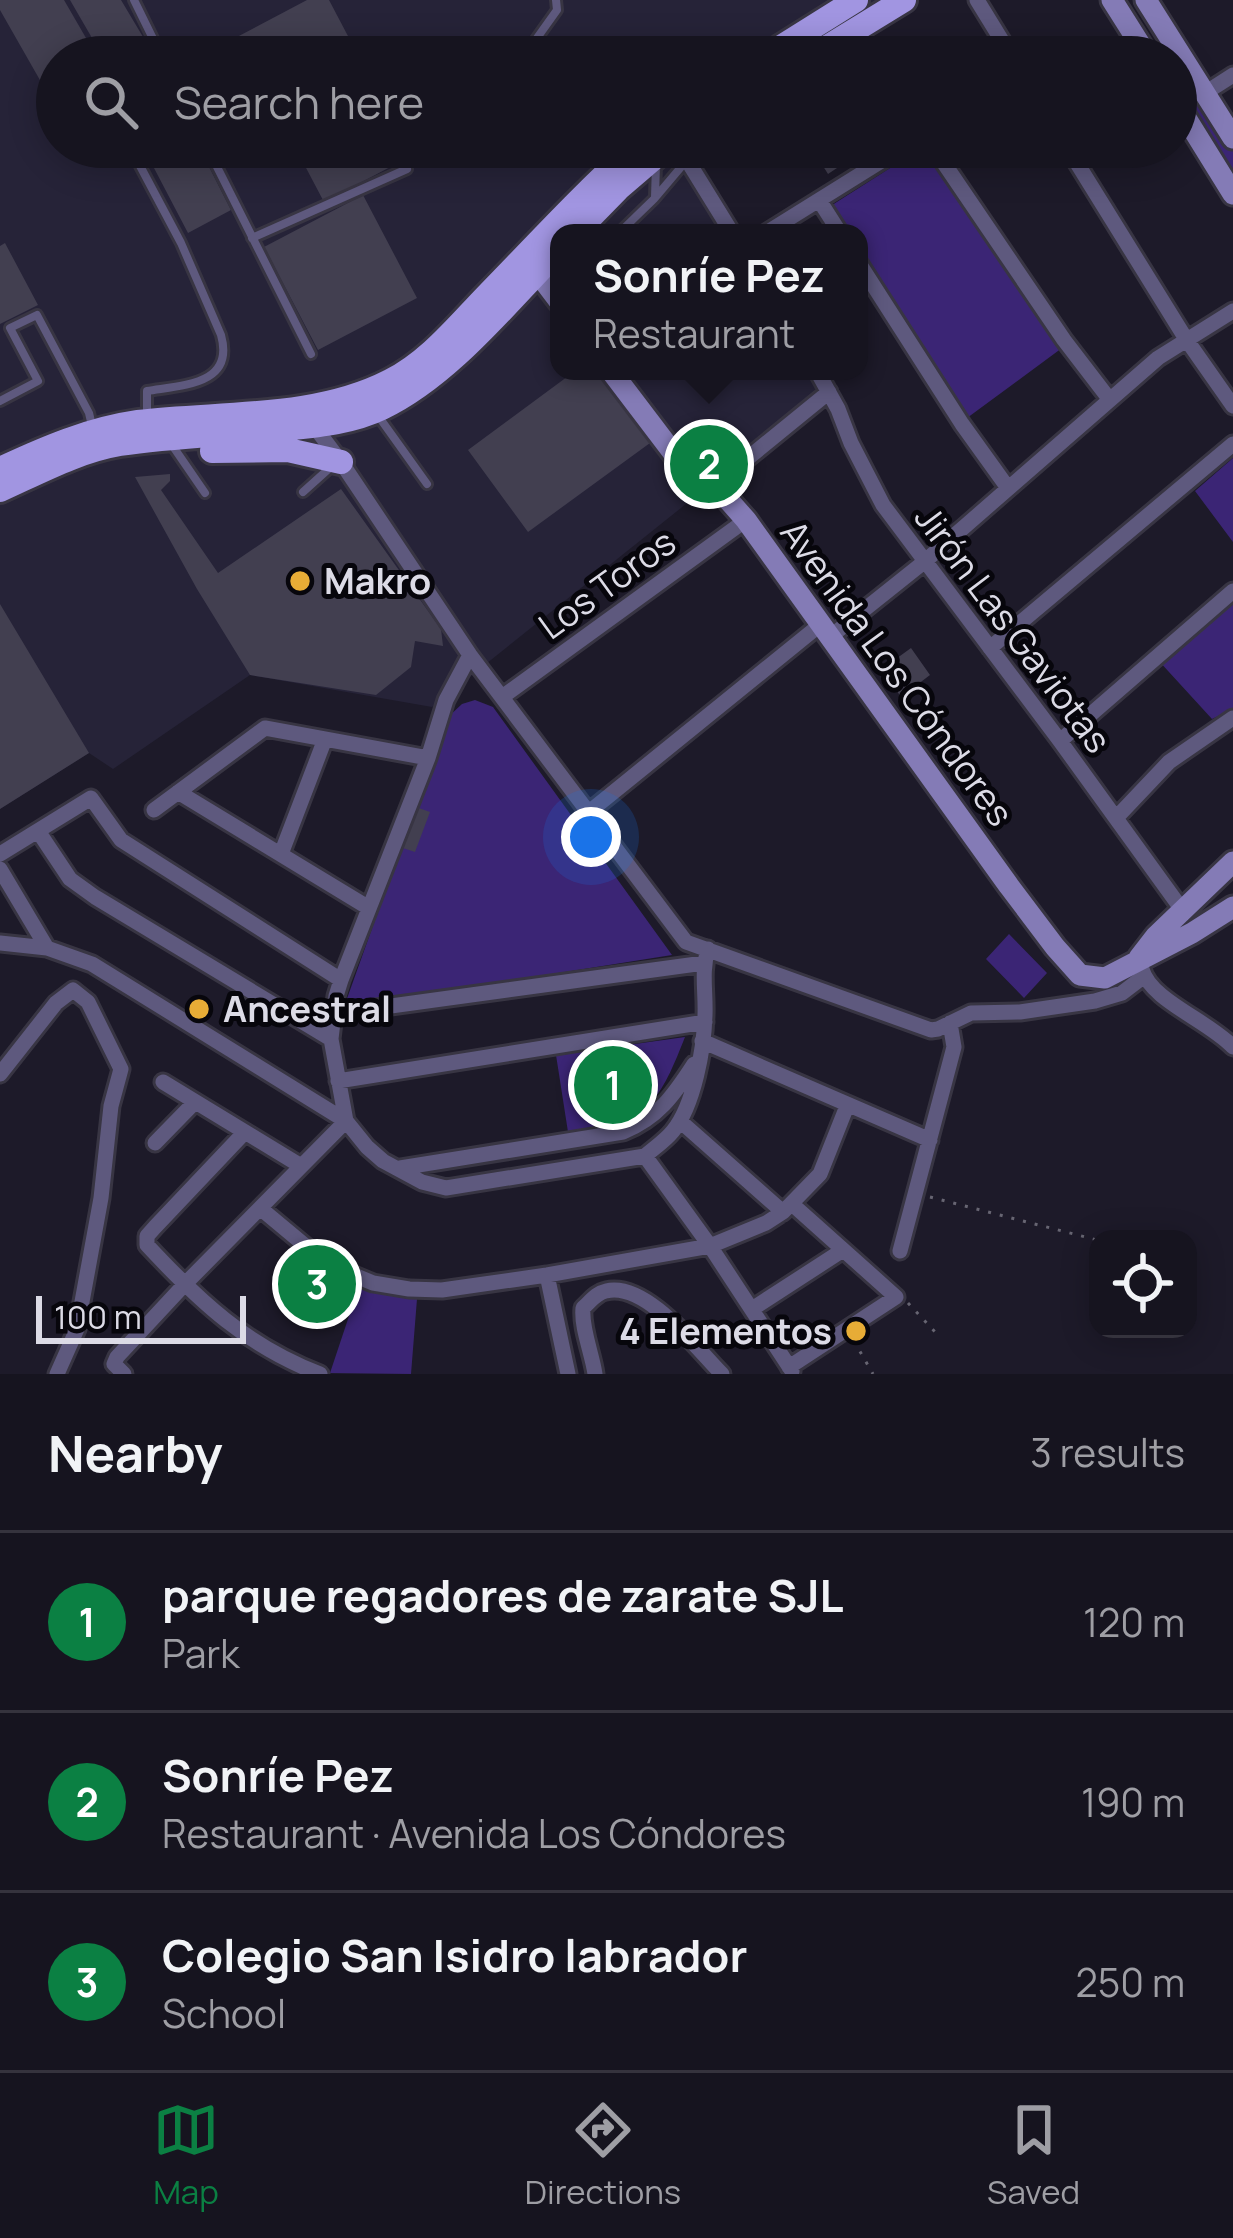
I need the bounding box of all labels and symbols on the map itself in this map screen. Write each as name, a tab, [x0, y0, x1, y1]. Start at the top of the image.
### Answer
pin: 2	[670, 419, 748, 509]
street label: Jirón Las Gaviotas	[904, 495, 1123, 762]
street label: Avenida Los Cóndores	[770, 510, 1025, 835]
street label: Los Toros	[528, 517, 685, 650]
place label: Makro	[324, 556, 431, 605]
marker: Makro	[287, 568, 313, 594]
your location	[561, 807, 621, 867]
place label: Ancestral	[223, 984, 391, 1033]
marker: Ancestral	[186, 996, 212, 1022]
pin: 1	[574, 1040, 652, 1130]
pin: 3	[278, 1239, 356, 1329]
scale bar	[36, 1290, 246, 1343]
place label: 4 Elementos	[619, 1306, 832, 1355]
marker: 4 Elementos	[843, 1318, 869, 1344]

